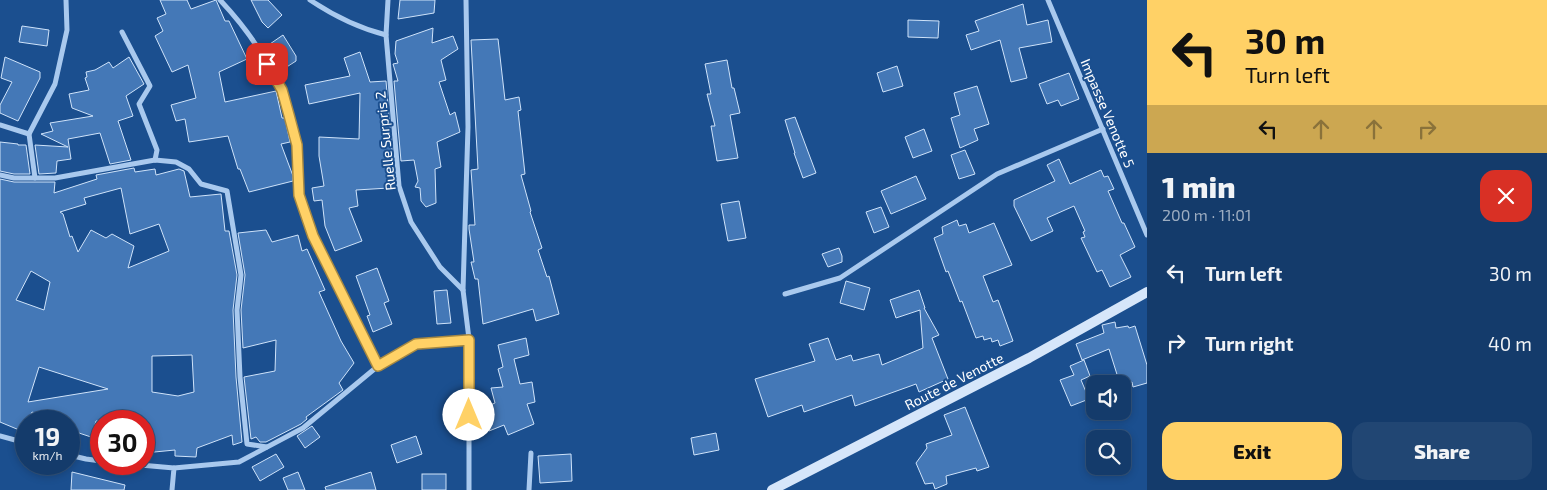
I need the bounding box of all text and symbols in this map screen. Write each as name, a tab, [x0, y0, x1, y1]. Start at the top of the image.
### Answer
text: 30 m	[1245, 19, 1325, 61]
icon: left	[1162, 20, 1227, 85]
pin	[246, 43, 288, 85]
icon: arrive	[253, 50, 281, 78]
street label: Impasse Venotte 5	[1077, 56, 1139, 170]
text: Turn left	[1245, 61, 1330, 87]
street label: Ruelle Surpris 2	[371, 90, 399, 192]
icon: left	[1254, 115, 1282, 143]
icon: ahead	[1307, 115, 1335, 143]
icon: ahead	[1360, 115, 1388, 143]
icon: right	[1413, 115, 1441, 143]
text: 1 min	[1162, 168, 1236, 204]
button: close	[1480, 170, 1532, 222]
text: 200 m · 11:01	[1162, 205, 1251, 224]
icon: left	[1162, 259, 1190, 287]
text: Turn left	[1205, 262, 1282, 285]
text: 30 m	[1489, 262, 1532, 285]
icon: right	[1162, 329, 1190, 357]
text: Turn right	[1205, 332, 1293, 355]
text: 40 m	[1488, 332, 1532, 355]
street label: Route de Venotte	[902, 349, 1006, 413]
map controls	[1086, 375, 1131, 475]
button: sound	[1086, 375, 1131, 420]
position arrow	[442, 388, 494, 440]
speed limit sign: 30	[90, 410, 155, 475]
text: 19	[35, 421, 60, 451]
button: Exit	[1162, 422, 1342, 480]
button: Share	[1352, 422, 1532, 480]
button: search	[1086, 430, 1131, 475]
text: km/h	[33, 448, 62, 462]

